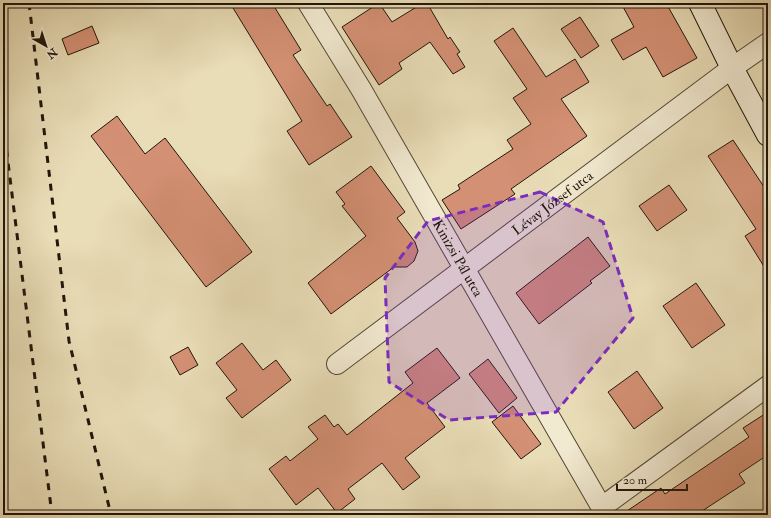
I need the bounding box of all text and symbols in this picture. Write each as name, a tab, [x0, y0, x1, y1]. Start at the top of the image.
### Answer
north arrow	[26, 26, 66, 66]
text: N	[43, 45, 61, 62]
street label: Lévay József utca	[508, 167, 596, 239]
street label: Kinizsi Pál utca	[429, 216, 487, 300]
scale bar	[617, 466, 687, 492]
text: 20 m	[623, 473, 648, 488]

